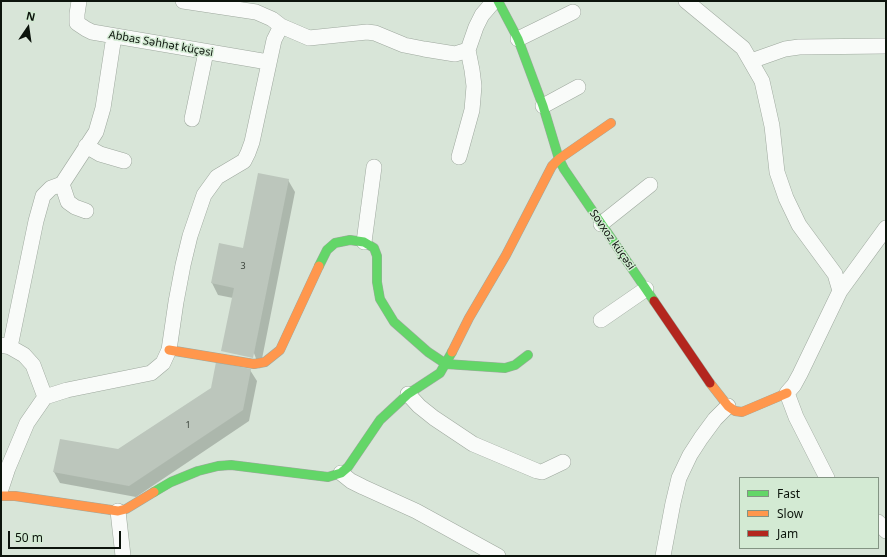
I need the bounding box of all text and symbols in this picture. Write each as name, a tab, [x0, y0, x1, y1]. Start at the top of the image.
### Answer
north arrow	[8, 8, 48, 48]
text: N	[25, 8, 37, 24]
street label: Abbas Səhhət küçəsi	[108, 28, 214, 60]
street label: Sovxoz küçəsi	[586, 207, 638, 273]
house number: 3	[240, 261, 246, 271]
house number: 1	[185, 420, 191, 430]
legend	[739, 477, 879, 549]
text: Fast	[777, 485, 800, 502]
text: Slow	[777, 505, 803, 522]
scale bar	[10, 523, 123, 549]
text: Jam	[777, 525, 798, 542]
text: 50 m	[15, 529, 43, 546]

